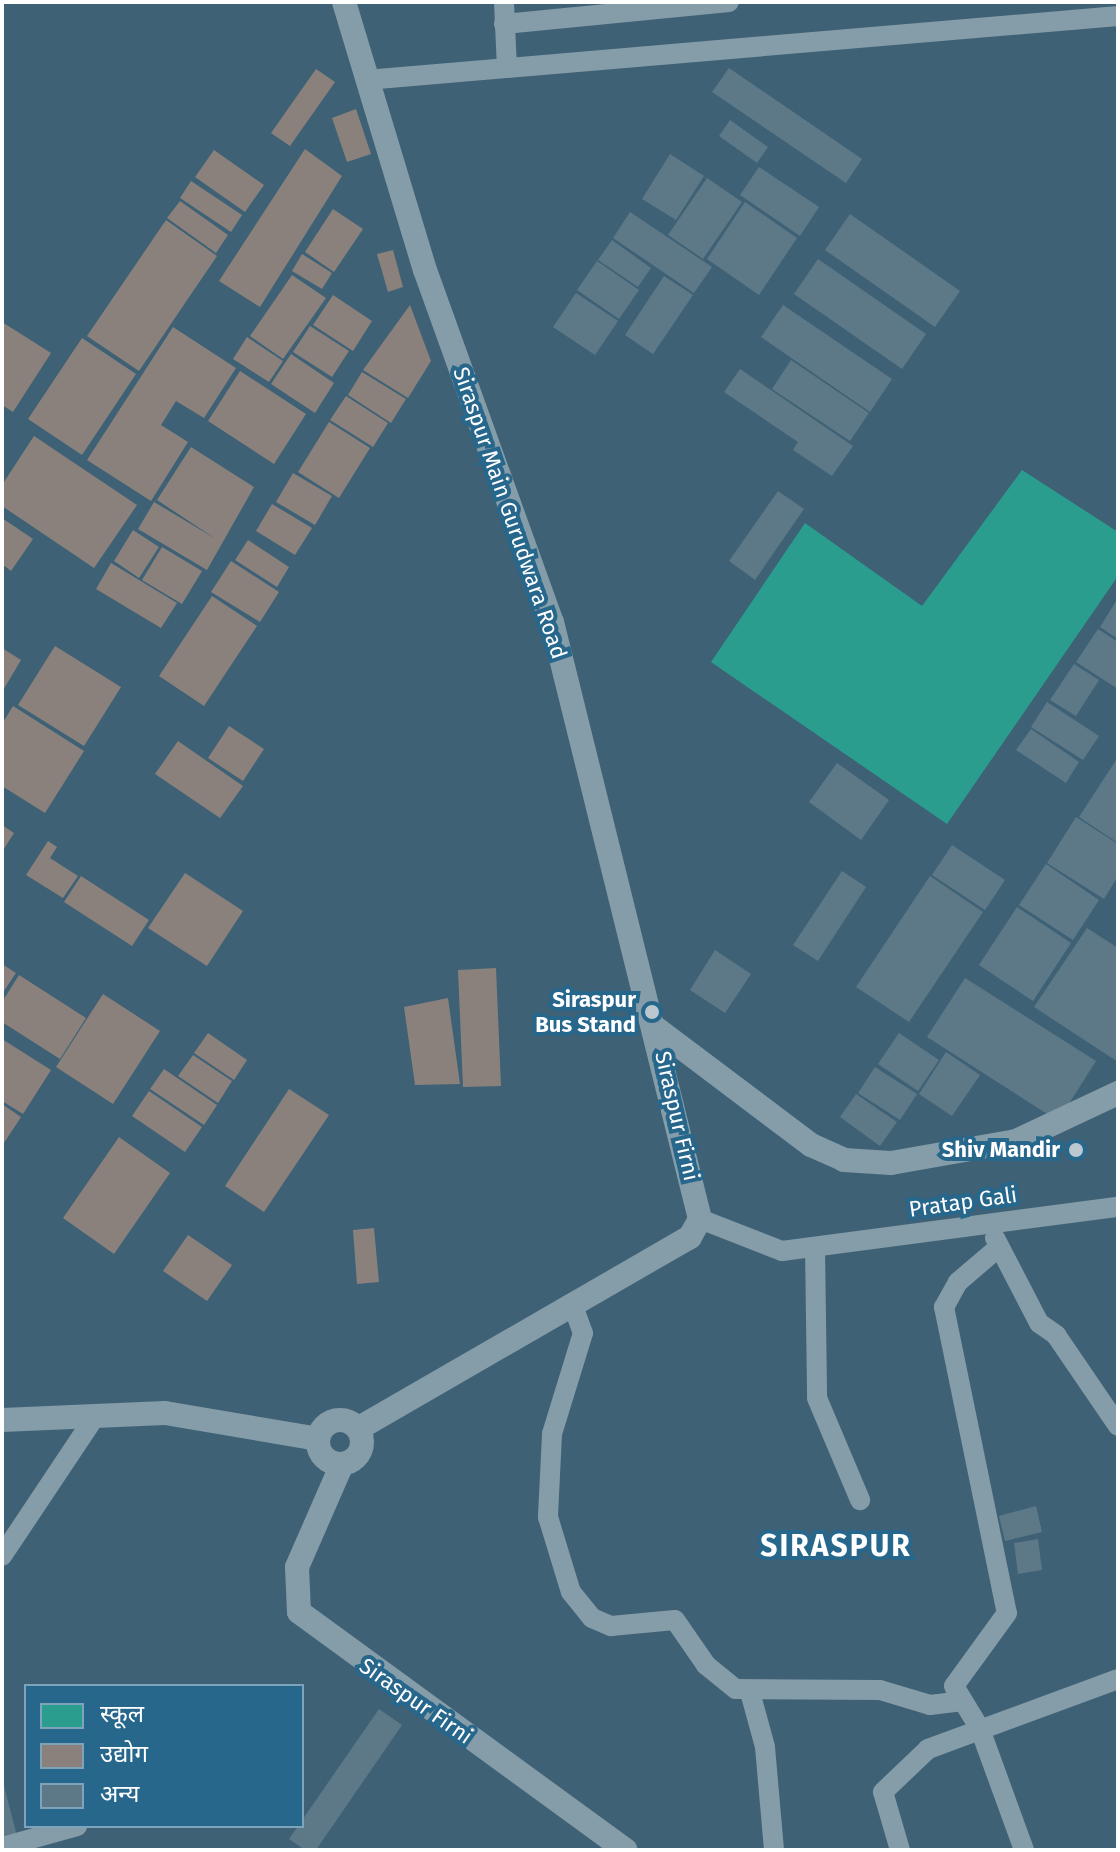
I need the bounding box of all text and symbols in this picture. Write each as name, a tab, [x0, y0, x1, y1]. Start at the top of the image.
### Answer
street label: Siraspur Main Gurudwara Road	[448, 364, 572, 662]
place label: Siraspur Bus Stand	[535, 986, 636, 1038]
marker: Siraspur Bus Stand	[643, 1003, 661, 1021]
street label: Siraspur Firni	[649, 1049, 705, 1183]
place label: Shiv Mandir	[942, 1137, 1060, 1163]
marker: Shiv Mandir	[1067, 1141, 1085, 1159]
street label: Pratap Gali	[907, 1181, 1019, 1223]
district label: SIRASPUR	[760, 1528, 912, 1564]
street label: Siraspur Firni	[354, 1652, 478, 1750]
legend	[24, 1684, 304, 1828]
text: स्कूल	[100, 1700, 144, 1728]
text: उद्योग	[100, 1740, 148, 1768]
text: अन्य	[100, 1780, 139, 1808]

